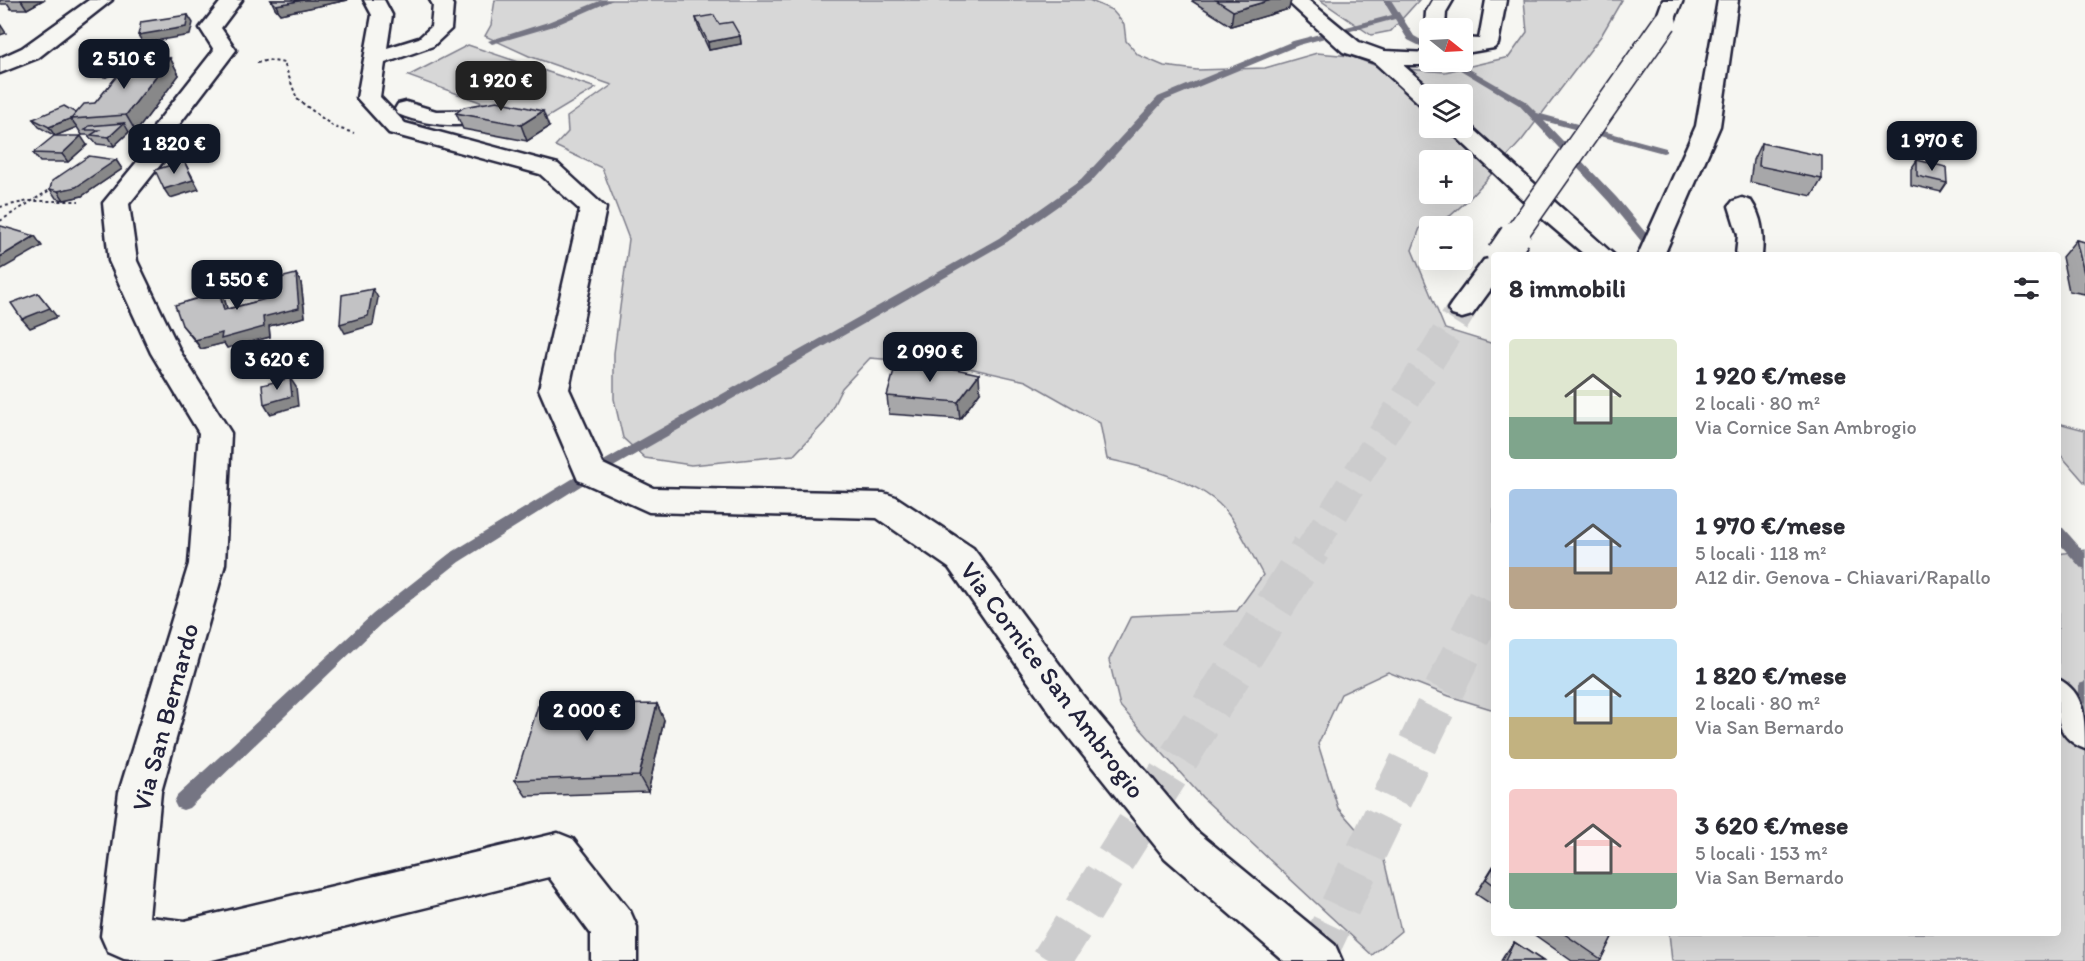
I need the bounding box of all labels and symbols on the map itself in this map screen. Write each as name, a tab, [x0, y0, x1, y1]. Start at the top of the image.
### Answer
north arrow	[1419, 18, 1473, 72]
pin: 2 510 €	[69, 39, 179, 90]
pin: 1 920 €	[446, 61, 556, 112]
pin: 1 970 €	[1877, 121, 1987, 172]
pin: 1 820 €	[119, 124, 229, 175]
pin: 1 550 €	[182, 260, 292, 311]
pin: 2 090 €	[875, 332, 985, 383]
pin: 3 620 €	[222, 340, 332, 391]
street label: Via Cornice San Ambrogio	[953, 555, 1153, 805]
street label: Via San Bernardo	[125, 619, 205, 815]
pin: 2 000 €	[532, 691, 642, 742]

